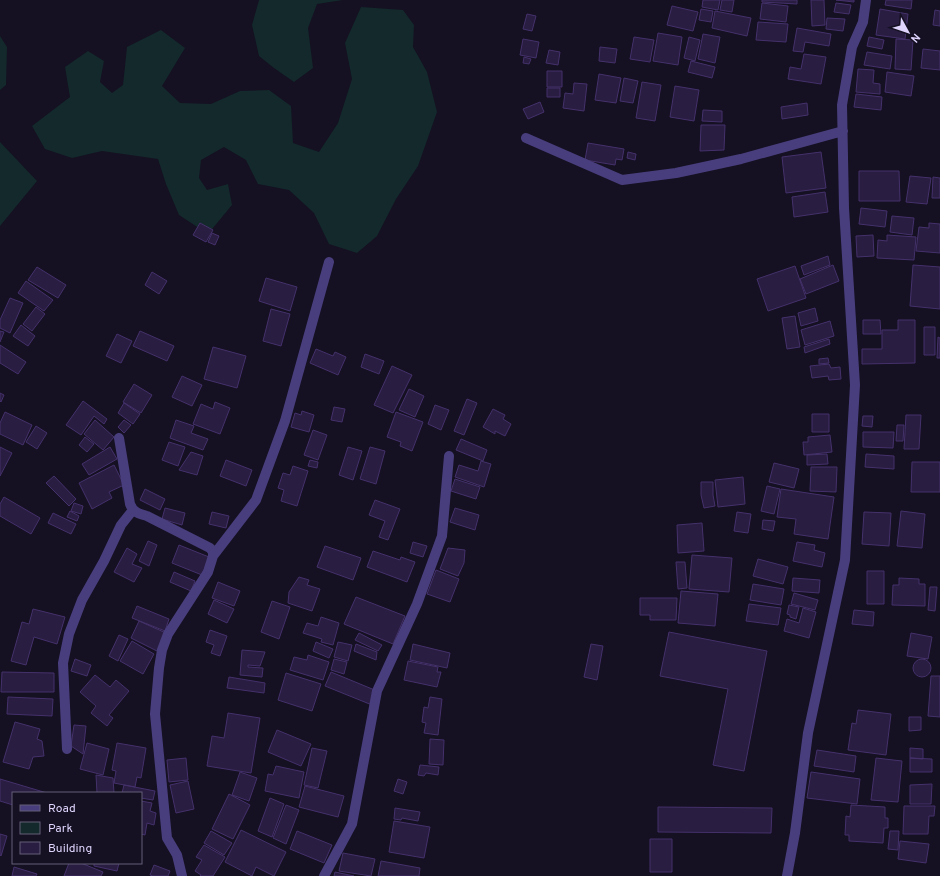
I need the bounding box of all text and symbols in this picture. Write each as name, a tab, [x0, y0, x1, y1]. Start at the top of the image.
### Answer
north arrow	[888, 12, 928, 52]
text: N	[907, 30, 923, 45]
legend	[12, 792, 142, 864]
text: Road	[48, 801, 76, 817]
text: Park	[48, 821, 73, 837]
text: Building	[48, 841, 92, 857]

